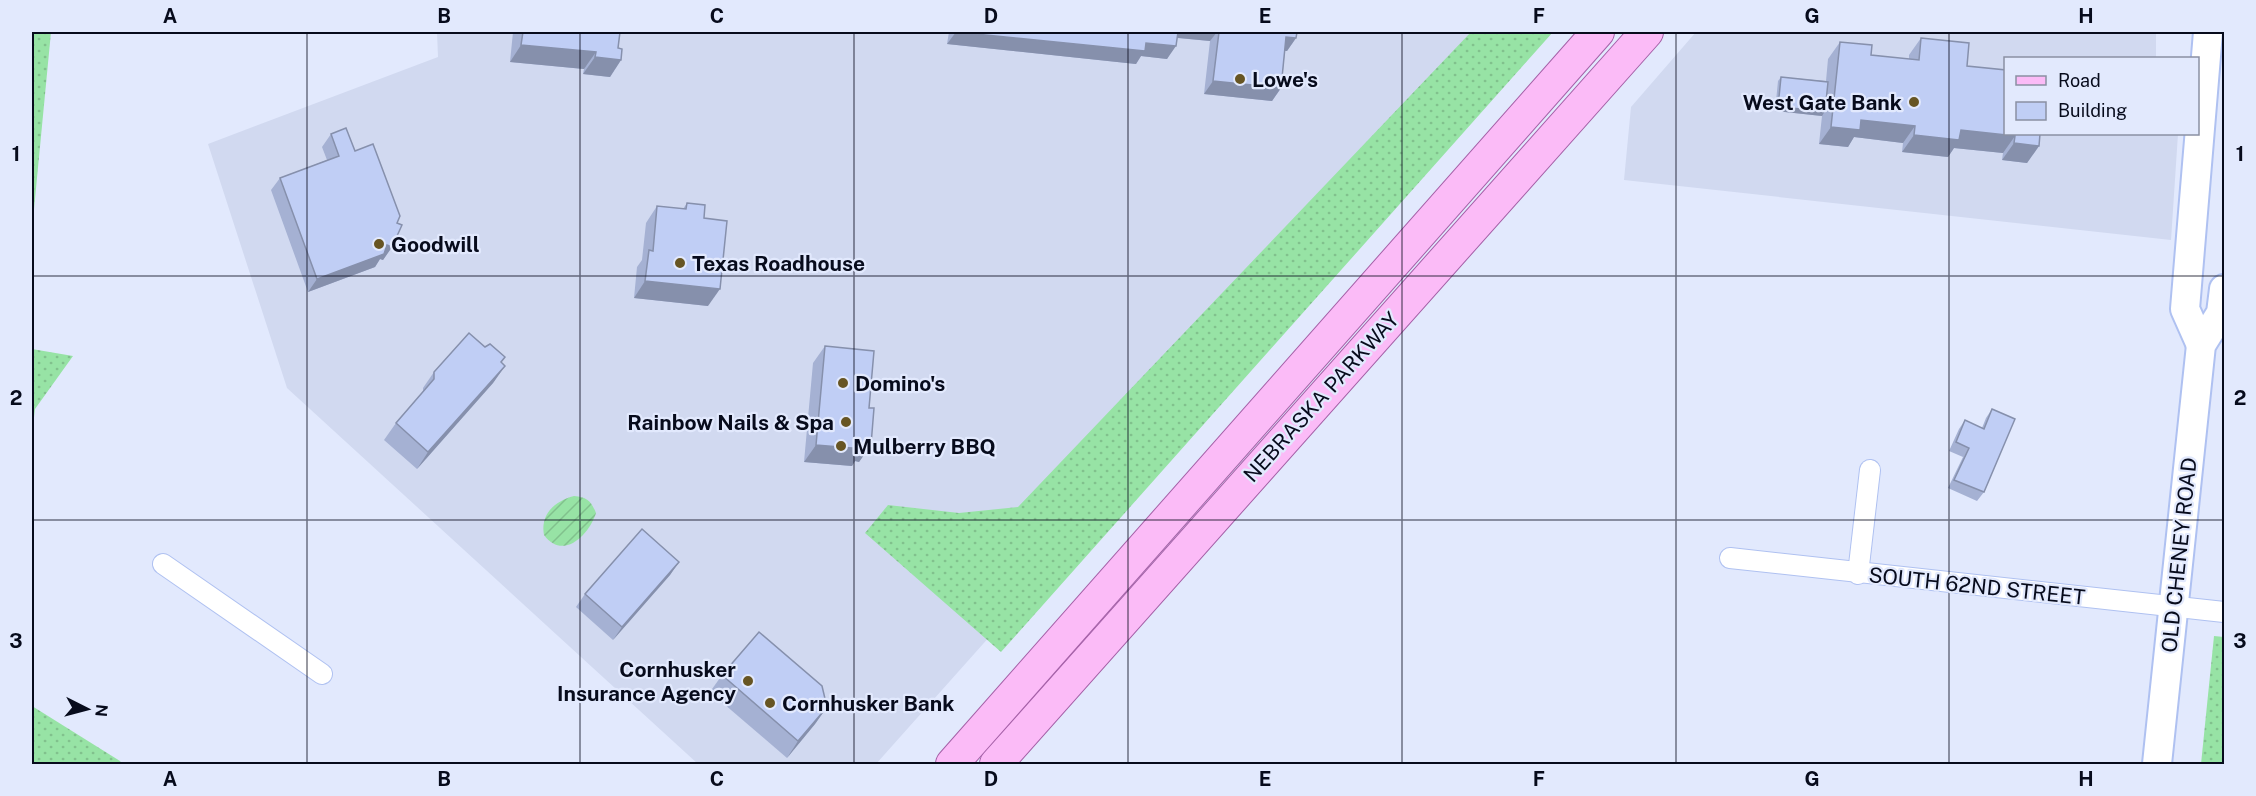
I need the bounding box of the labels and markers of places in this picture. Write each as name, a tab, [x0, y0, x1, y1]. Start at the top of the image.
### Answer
place label: Lowe's	[1252, 67, 1318, 92]
marker: Lowe's	[1233, 72, 1247, 86]
place label: West Gate Bank	[1743, 90, 1902, 115]
marker: West Gate Bank	[1907, 95, 1921, 109]
place label: Goodwill	[391, 232, 480, 257]
marker: Goodwill	[372, 237, 386, 251]
place label: Texas Roadhouse	[692, 251, 865, 276]
marker: Texas Roadhouse	[673, 256, 687, 270]
place label: Domino's	[855, 371, 945, 396]
marker: Domino's	[836, 376, 850, 390]
place label: Rainbow Nails & Spa	[627, 410, 834, 435]
marker: Rainbow Nails & Spa	[839, 415, 853, 429]
place label: Mulberry BBQ	[853, 434, 996, 459]
marker: Mulberry BBQ	[834, 439, 848, 453]
place label: Cornhusker Insurance Agency	[557, 657, 736, 706]
marker: Cornhusker Insurance Agency	[741, 674, 755, 688]
place label: Cornhusker Bank	[782, 691, 954, 716]
marker: Cornhusker Bank	[763, 696, 777, 710]

